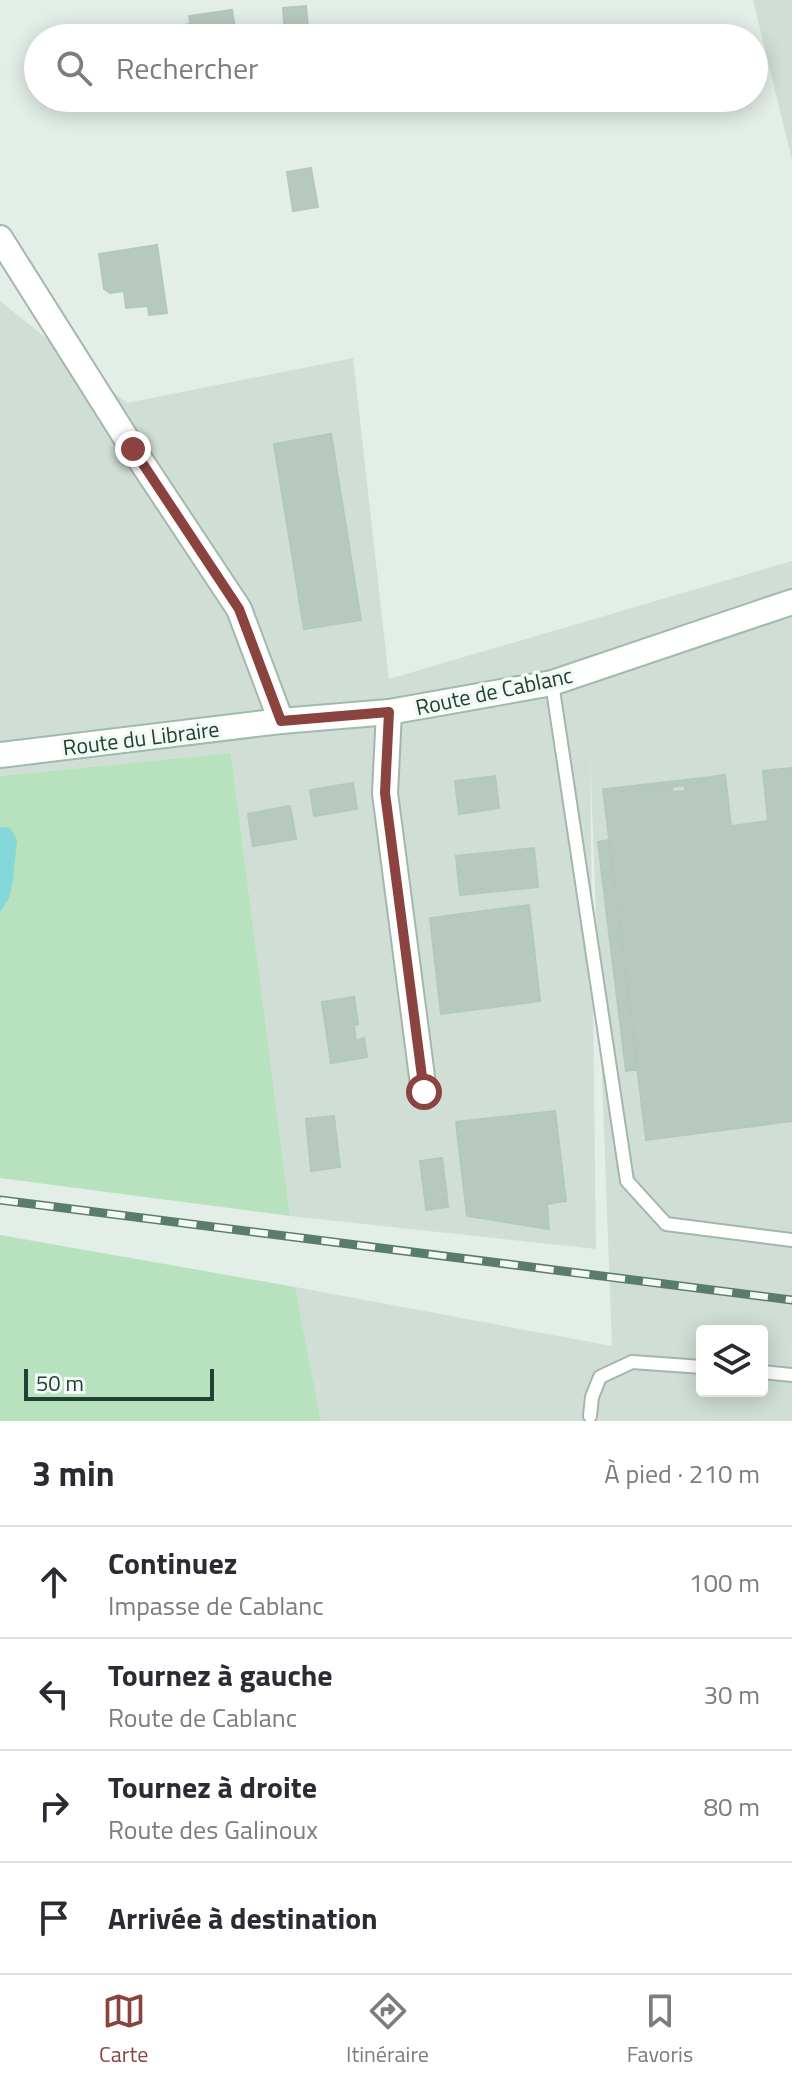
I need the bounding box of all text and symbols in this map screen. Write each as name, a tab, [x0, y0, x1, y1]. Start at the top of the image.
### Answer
search box	[24, 24, 768, 112]
text: Rechercher	[116, 45, 259, 91]
icon: search	[52, 46, 96, 90]
route end	[115, 431, 151, 467]
street label: Route de Cablanc	[412, 658, 576, 724]
street label: Route du Libraire	[61, 712, 221, 764]
route start	[406, 1074, 442, 1110]
map controls	[696, 1325, 768, 1397]
button: layers	[696, 1325, 768, 1397]
scale bar	[24, 1365, 214, 1401]
text: 50 m	[36, 1366, 84, 1400]
text: 3 min	[32, 1447, 115, 1499]
text: À pied · 210 m	[604, 1454, 760, 1493]
text: Continuez	[108, 1540, 237, 1586]
icon: ahead	[32, 1560, 76, 1604]
text: 100 m	[689, 1563, 760, 1602]
text: Impasse de Cablanc	[108, 1586, 324, 1625]
text: Tournez à gauche	[108, 1652, 333, 1698]
icon: left	[32, 1672, 76, 1716]
text: 30 m	[703, 1675, 760, 1714]
text: Route de Cablanc	[108, 1698, 297, 1737]
text: Tournez à droite	[108, 1764, 317, 1810]
icon: right	[32, 1784, 76, 1828]
text: 80 m	[703, 1787, 760, 1826]
text: Route des Galinoux	[108, 1810, 318, 1849]
text: Arrivée à destination	[108, 1895, 378, 1941]
icon: arrive	[32, 1896, 76, 1940]
tab: Carte	[99, 1989, 148, 2071]
tab: Itinéraire	[346, 1989, 429, 2071]
tab: Favoris	[627, 1989, 693, 2071]

